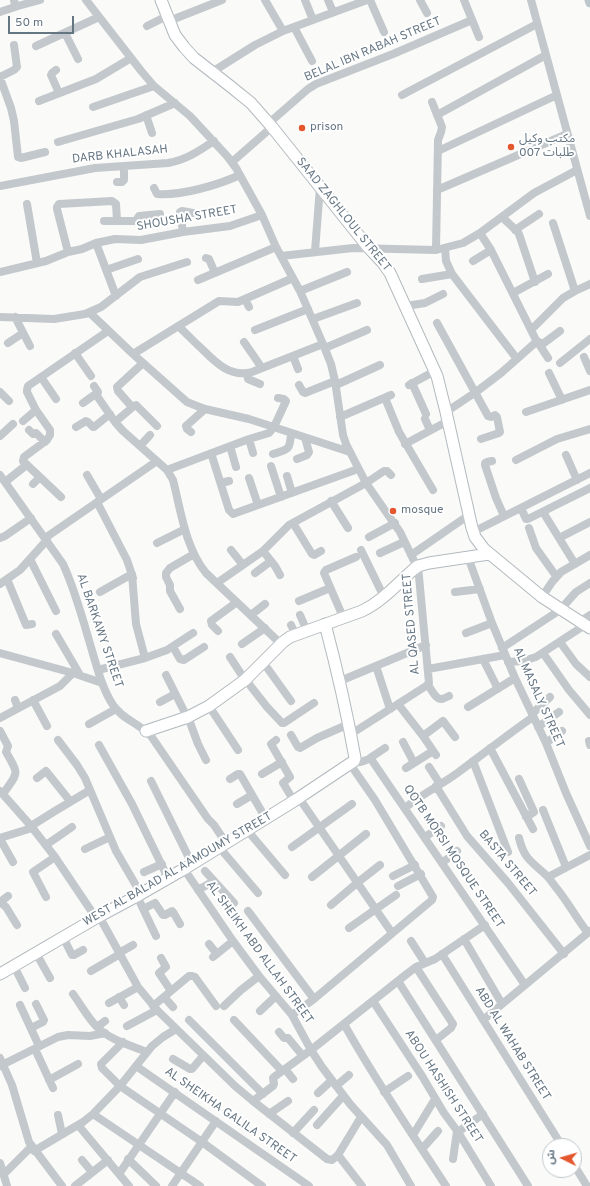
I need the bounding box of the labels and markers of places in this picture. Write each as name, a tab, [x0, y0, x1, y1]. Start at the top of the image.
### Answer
place label: prison	[310, 121, 343, 135]
marker: prison	[297, 123, 307, 133]
place label: مكتب وكيل طلبات 007	[519, 133, 575, 161]
marker: مكتب وكيل طلبات 007	[506, 142, 516, 152]
place label: mosque	[401, 504, 443, 518]
marker: mosque	[388, 506, 398, 516]

